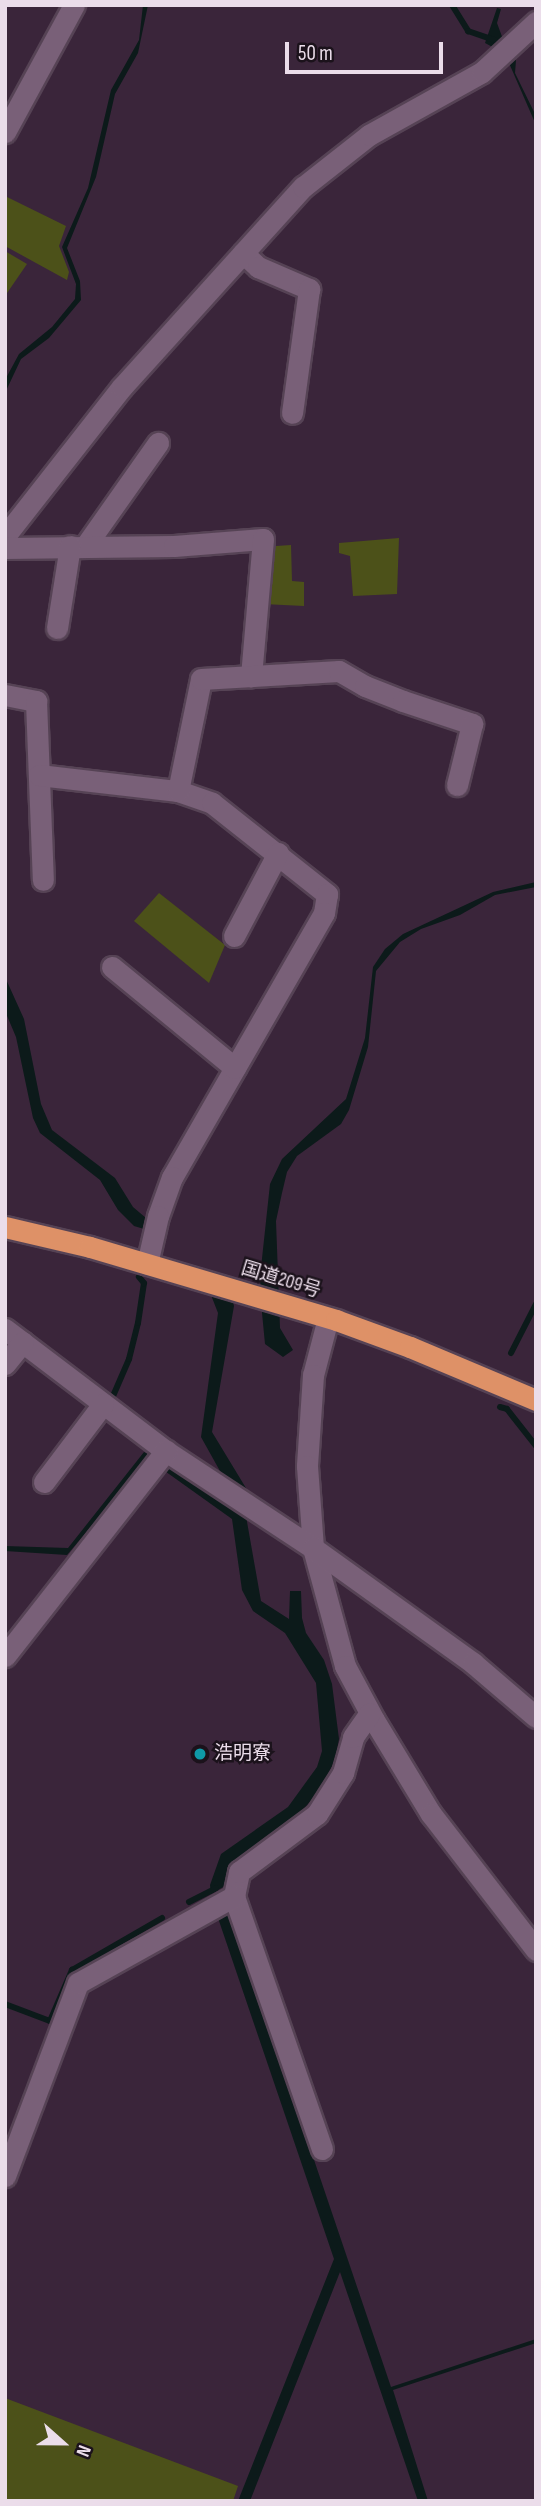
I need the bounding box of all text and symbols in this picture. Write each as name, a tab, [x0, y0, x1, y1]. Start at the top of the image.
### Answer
scale bar	[289, 28, 447, 72]
text: 50 m	[298, 41, 333, 66]
street label: 国道209号	[239, 1257, 323, 1303]
place label: 浩明寮	[214, 1743, 271, 1765]
marker: 浩明寮	[192, 1746, 208, 1762]
north arrow	[28, 2408, 98, 2478]
text: N	[71, 2442, 96, 2460]

